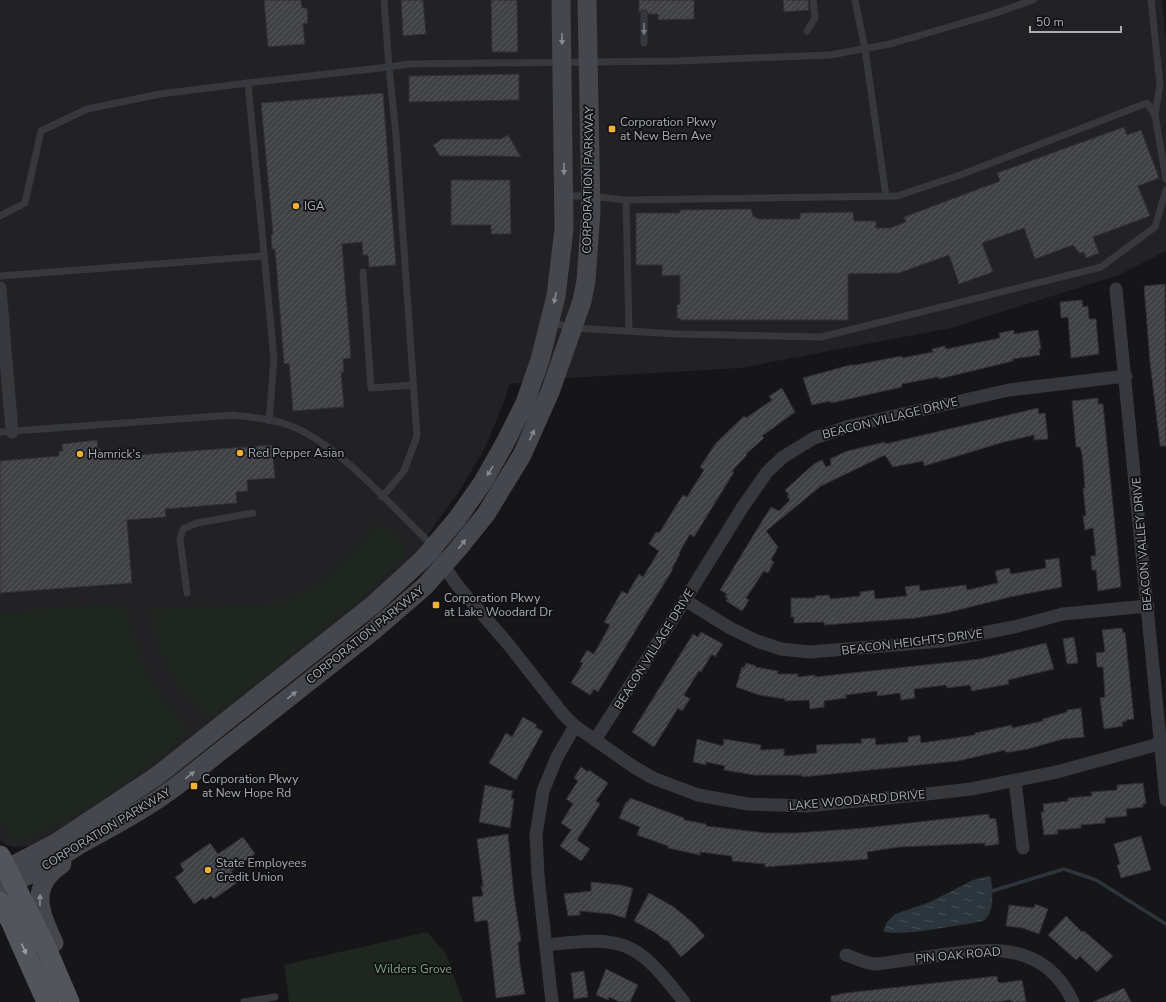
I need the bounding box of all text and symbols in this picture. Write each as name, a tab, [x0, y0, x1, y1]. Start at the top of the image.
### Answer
scale bar	[1030, 8, 1121, 34]
text: 50 m	[1036, 14, 1064, 30]
one-way arrow	[641, 23, 647, 36]
one-way arrow	[559, 33, 565, 46]
street label: CORPORATION PARKWAY	[579, 105, 597, 254]
place label: Corporation Pkwy at New Bern Ave	[620, 114, 717, 144]
marker: Corporation Pkwy at New Bern Ave	[607, 124, 617, 134]
one-way arrow	[561, 163, 567, 176]
place label: IGA	[304, 198, 325, 214]
marker: IGA	[291, 201, 301, 211]
one-way arrow	[552, 292, 558, 305]
street label: BEACON VILLAGE DRIVE	[820, 393, 960, 443]
one-way arrow	[529, 430, 535, 441]
place label: Red Pepper Asian	[248, 445, 344, 461]
place label: Hamrick's	[88, 446, 141, 462]
marker: Red Pepper Asian	[235, 448, 245, 458]
marker: Hamrick's	[75, 449, 85, 459]
one-way arrow	[486, 465, 493, 477]
street label: BEACON VALLEY DRIVE	[1128, 476, 1156, 612]
one-way arrow	[458, 539, 466, 550]
street label: CORPORATION PARKWAY	[303, 582, 428, 688]
street label: BEACON VILLAGE DRIVE	[610, 586, 698, 712]
place label: Corporation Pkwy at Lake Woodard Dr	[444, 590, 553, 620]
marker: Corporation Pkwy at Lake Woodard Dr	[431, 600, 441, 610]
street label: BEACON HEIGHTS DRIVE	[840, 625, 984, 659]
one-way arrow	[286, 691, 297, 699]
one-way arrow	[184, 771, 195, 780]
place label: Corporation Pkwy at New Hope Rd	[202, 771, 299, 801]
marker: Corporation Pkwy at New Hope Rd	[189, 781, 199, 791]
street label: CORPORATION PARKWAY	[39, 784, 174, 874]
street label: LAKE WOODARD DRIVE	[788, 786, 926, 814]
place label: State Employees Credit Union	[216, 855, 307, 885]
marker: State Employees Credit Union	[203, 865, 213, 875]
one-way arrow	[37, 894, 43, 907]
one-way arrow	[21, 943, 27, 955]
street label: PIN OAK ROAD	[915, 943, 1001, 967]
park label: Wilders Grove	[374, 961, 452, 977]

